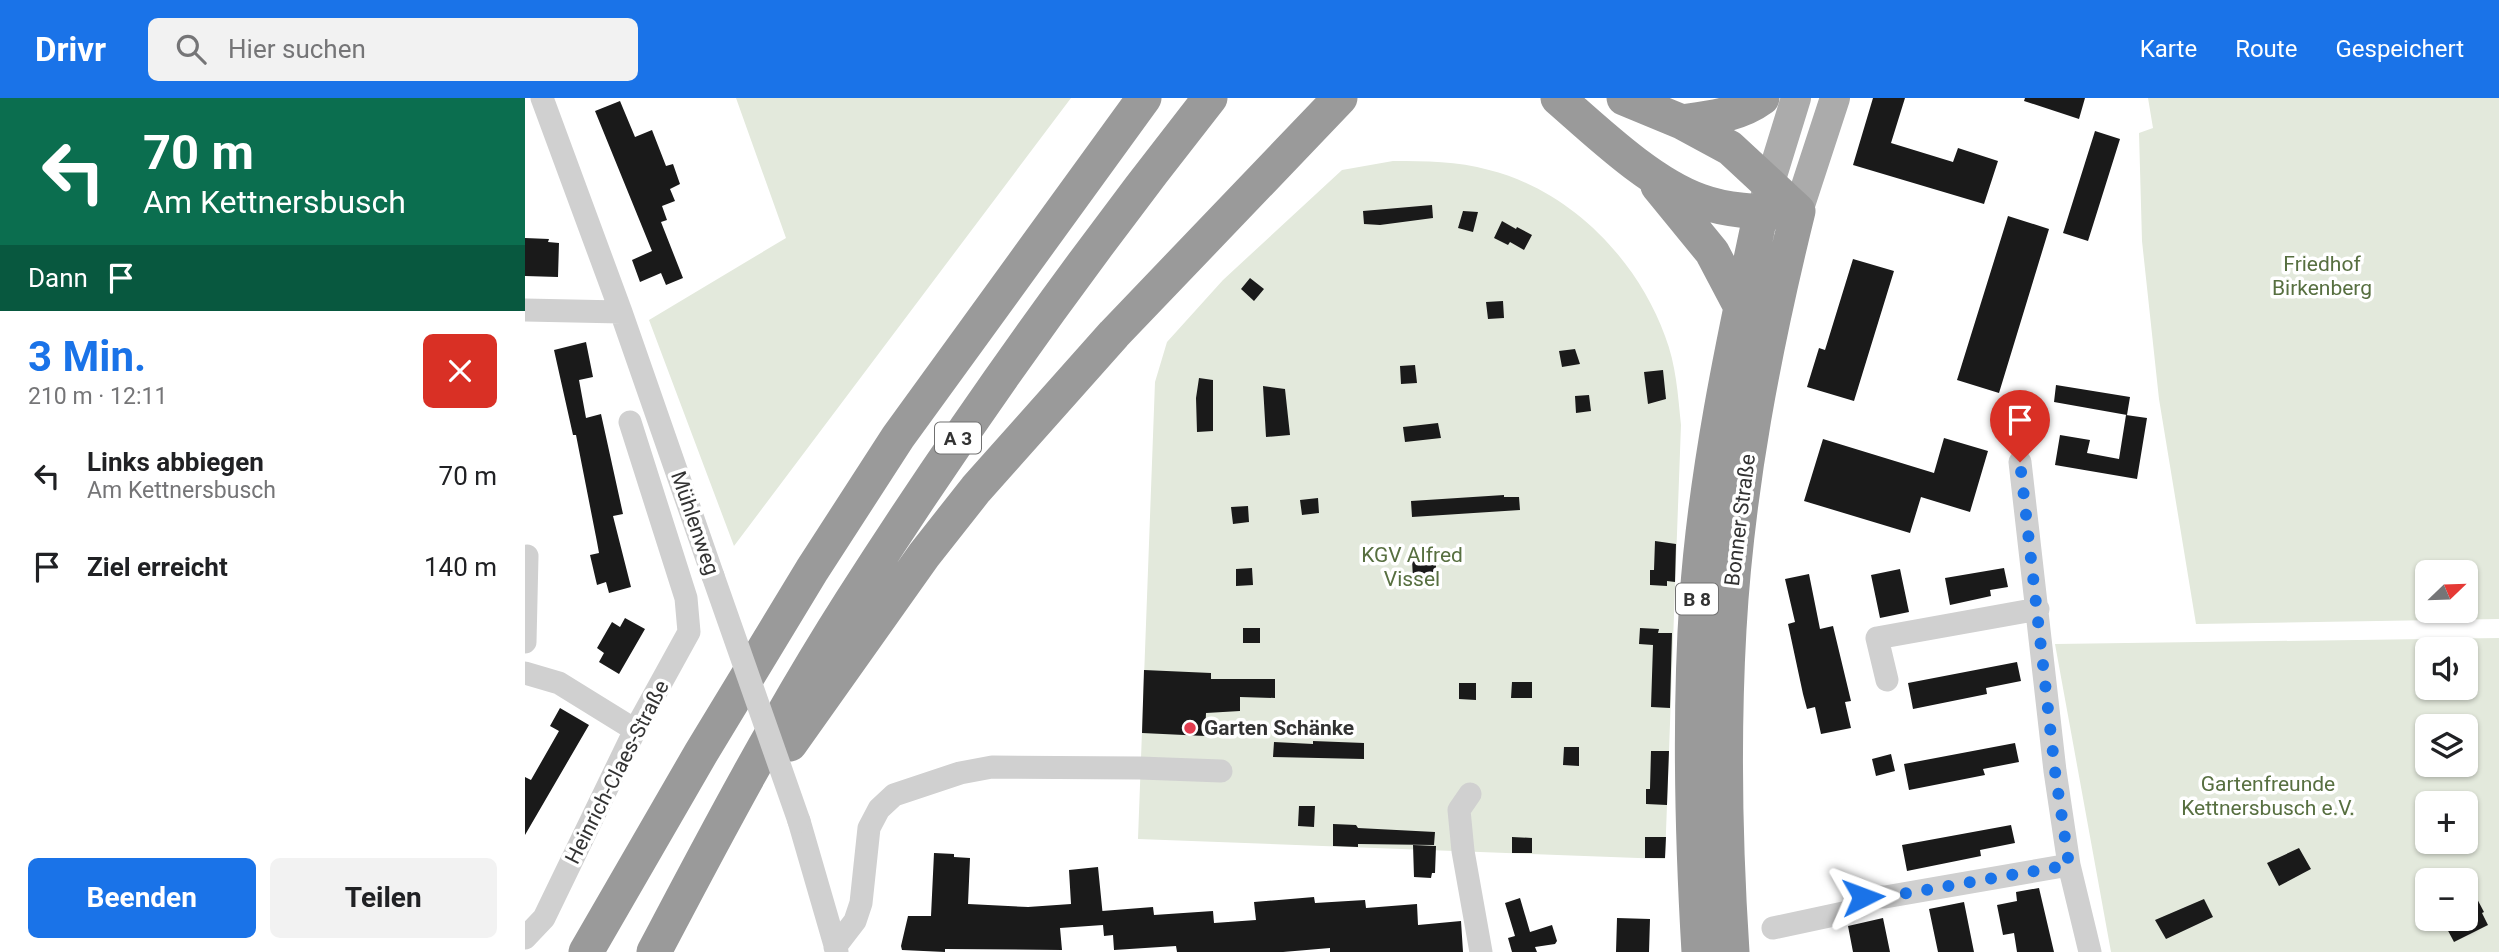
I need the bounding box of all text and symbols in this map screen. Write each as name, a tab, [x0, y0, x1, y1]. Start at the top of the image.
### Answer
search box	[148, 18, 638, 81]
text: Drivr	[35, 30, 106, 69]
icon: search	[172, 30, 210, 68]
text: Hier suchen	[228, 34, 366, 64]
text: Karte	[2140, 35, 2197, 63]
text: Route	[2235, 35, 2297, 63]
text: Gespeichert	[2335, 35, 2464, 63]
text: 70 m	[143, 124, 254, 181]
icon: left	[28, 126, 119, 217]
text: Am Kettnersbusch	[143, 183, 406, 221]
park label: Friedhof Birkenberg	[2272, 252, 2372, 300]
icon: arrive	[102, 259, 140, 297]
text: Dann	[28, 263, 88, 293]
text: 3 Min.	[28, 332, 146, 381]
button: close	[423, 334, 497, 408]
text: 210 m · 12:11	[28, 383, 167, 410]
pin	[1990, 390, 2050, 462]
icon: arrive	[2001, 401, 2039, 439]
road number: A 3	[935, 422, 981, 454]
text: Links abbiegen	[87, 447, 264, 477]
street label: Bonner Straße	[1720, 453, 1760, 587]
icon: left	[28, 457, 66, 495]
text: 70 m	[439, 461, 497, 491]
street label: Mühlenweg	[666, 468, 724, 578]
text: Am Kettnersbusch	[87, 477, 276, 504]
park label: KGV Alfred Vissel	[1361, 543, 1463, 591]
icon: arrive	[28, 548, 66, 586]
text: Ziel erreicht	[87, 552, 228, 582]
text: 140 m	[424, 552, 497, 582]
north arrow	[2415, 560, 2478, 623]
map controls	[2415, 560, 2478, 931]
road number: B 8	[1676, 584, 1718, 614]
button: sound	[2415, 637, 2478, 700]
street label: Heinrich-Claes-Straße	[560, 676, 674, 868]
button: layers	[2415, 714, 2478, 777]
place label: Garten Schänke	[1204, 716, 1354, 740]
marker: Garten Schänke	[1182, 720, 1198, 736]
park label: Gartenfreunde Kettnersbusch e.V.	[2181, 772, 2355, 820]
button: +	[2415, 791, 2478, 854]
button: Beenden	[28, 858, 256, 938]
button: Teilen	[270, 858, 497, 938]
position arrow	[1826, 860, 1900, 934]
button: −	[2415, 868, 2478, 931]

